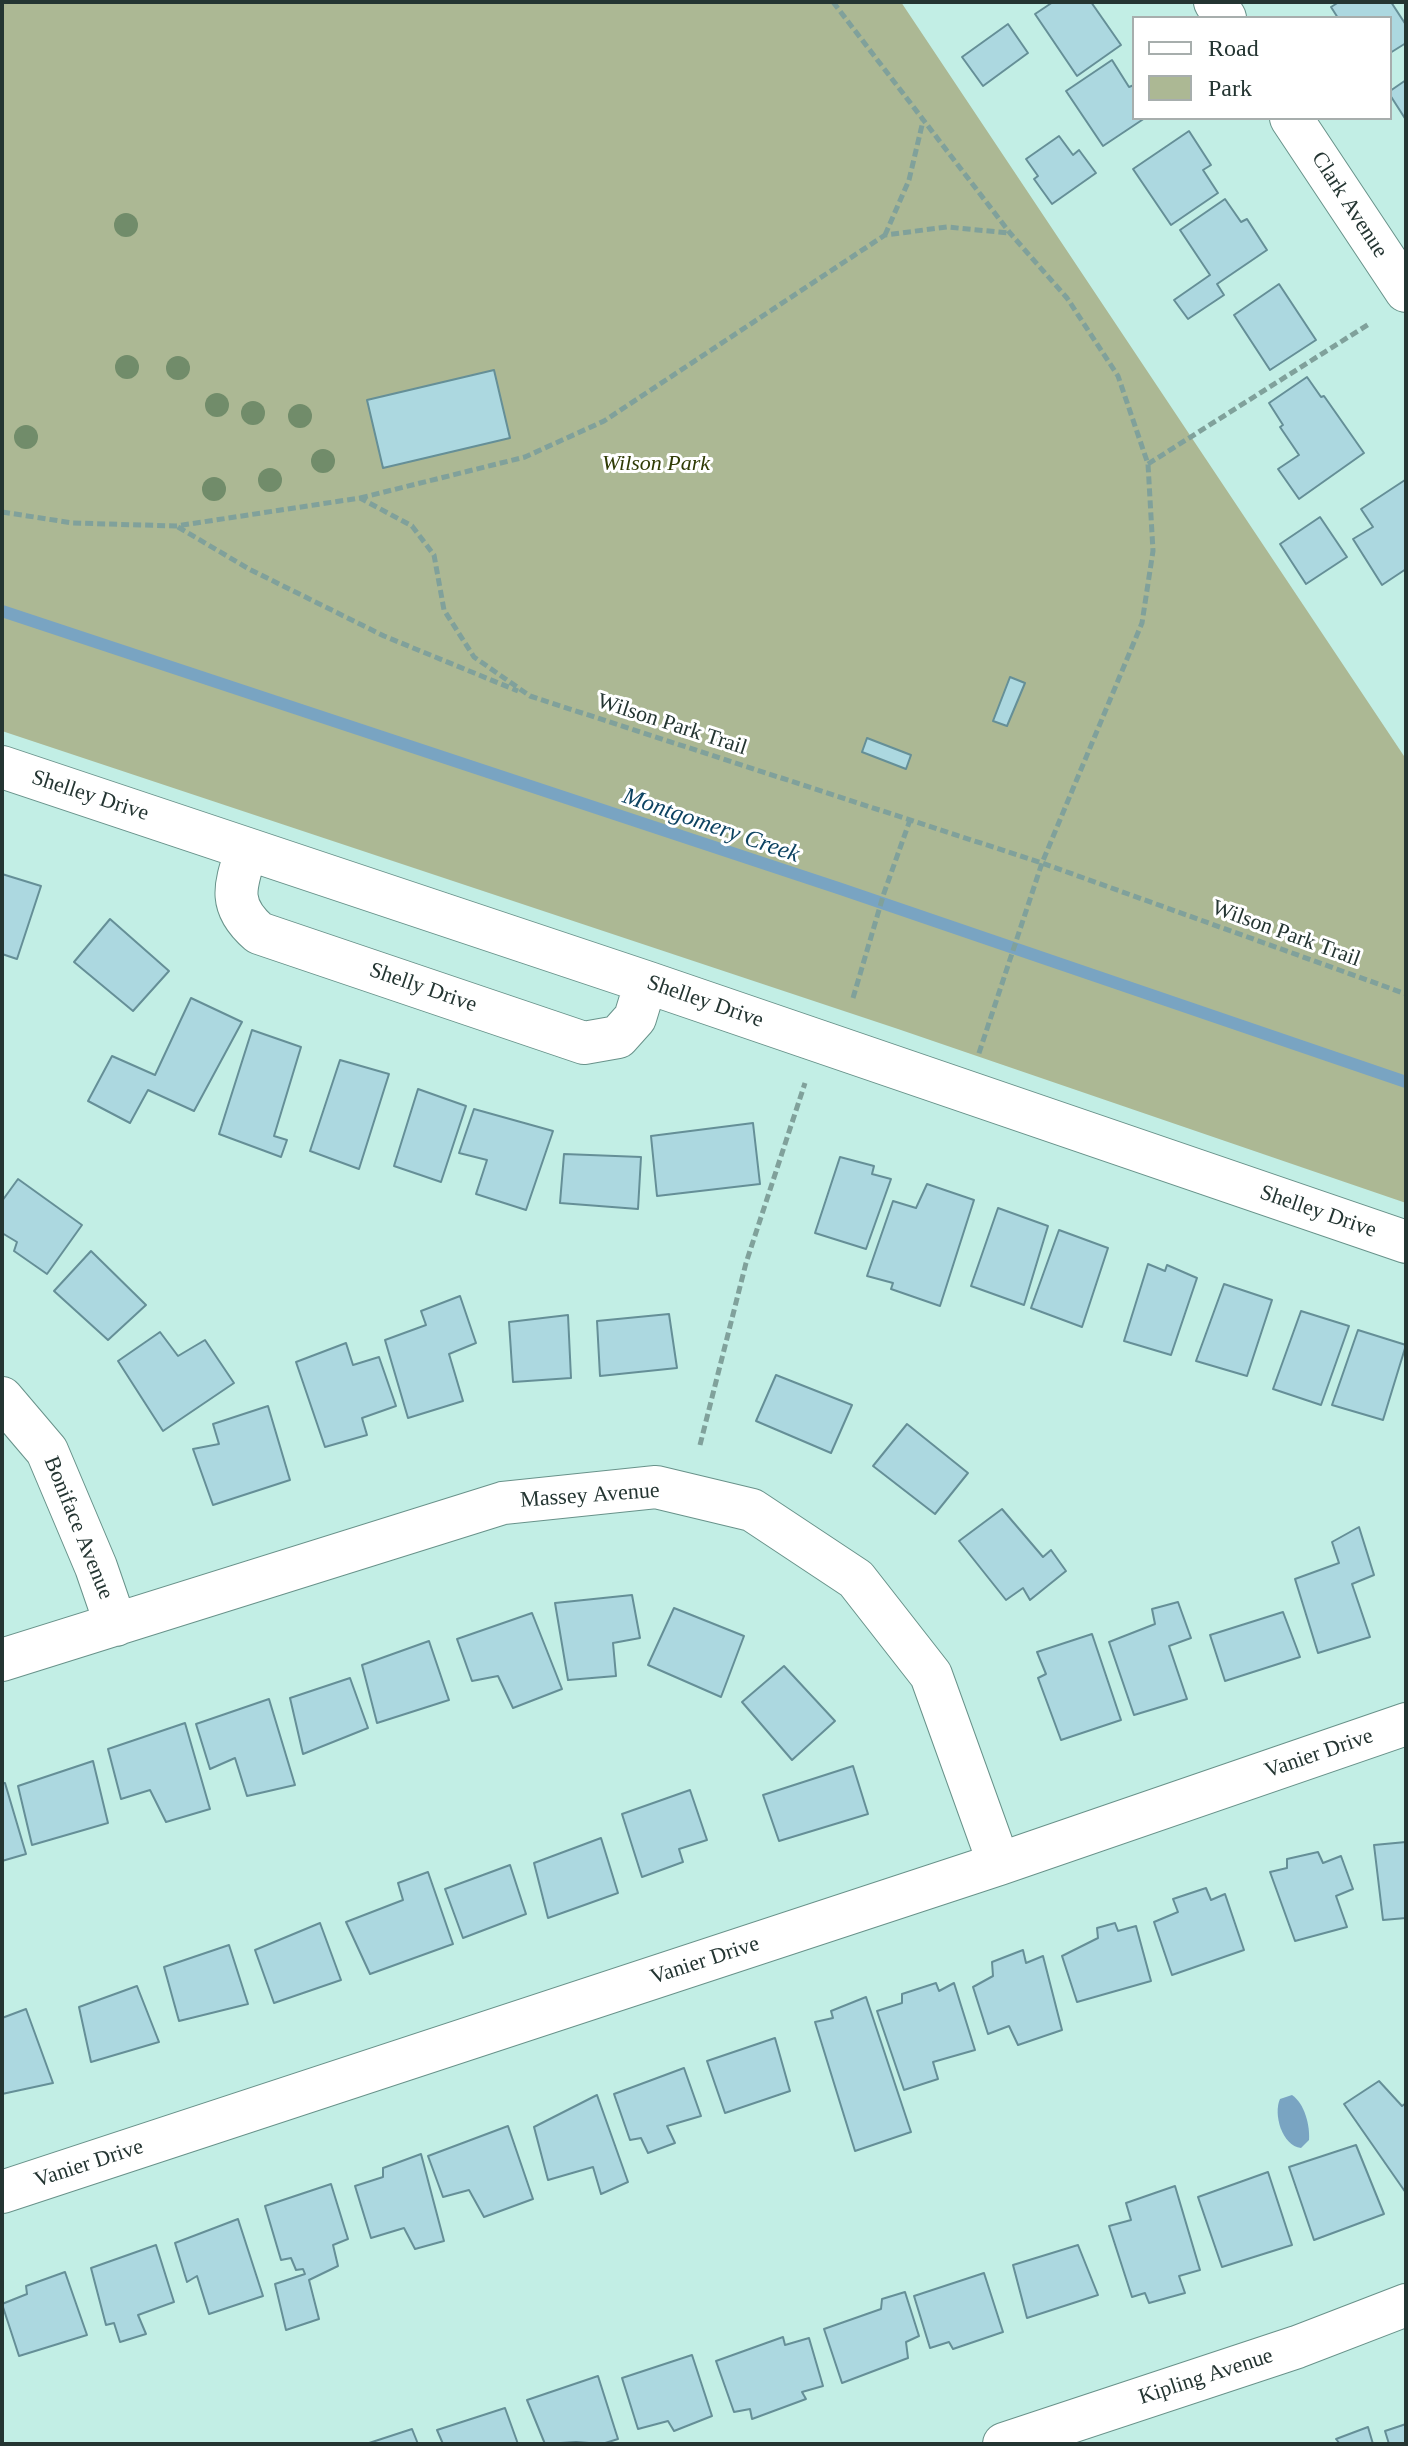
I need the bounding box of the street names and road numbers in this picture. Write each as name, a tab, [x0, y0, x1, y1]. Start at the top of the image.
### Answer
street label: Clark Avenue	[1305, 147, 1393, 263]
street label: Wilson Park Trail	[594, 688, 750, 762]
street label: Shelley Drive	[28, 765, 152, 827]
street label: Wilson Park Trail	[1208, 895, 1364, 973]
street label: Shelly Drive	[366, 957, 480, 1019]
street label: Shelley Drive	[643, 970, 767, 1034]
street label: Shelley Drive	[1256, 1180, 1380, 1244]
street label: Boniface Avenue	[37, 1453, 119, 1603]
street label: Massey Avenue	[520, 1478, 660, 1514]
street label: Vanier Drive	[1261, 1723, 1377, 1785]
street label: Vanier Drive	[647, 1931, 763, 1991]
street label: Vanier Drive	[31, 2134, 147, 2194]
street label: Kipling Avenue	[1136, 2343, 1276, 2411]

